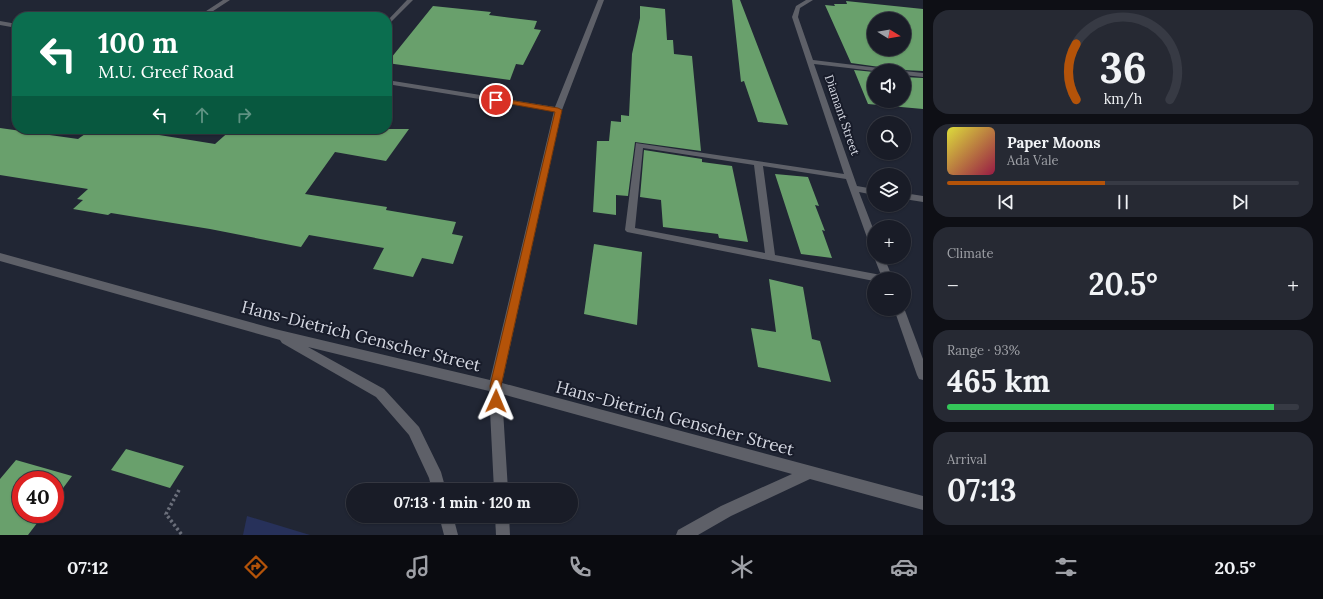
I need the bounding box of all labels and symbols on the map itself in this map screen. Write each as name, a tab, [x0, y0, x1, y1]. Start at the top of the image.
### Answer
north arrow	[867, 12, 911, 56]
street label: Diamant Street	[822, 72, 863, 158]
pin	[479, 83, 513, 117]
street label: Hans-Dietrich Genscher Street	[239, 296, 483, 377]
street label: Hans-Dietrich Genscher Street	[553, 376, 797, 461]
position arrow	[475, 380, 517, 422]
speed limit sign: 40	[12, 471, 64, 523]

